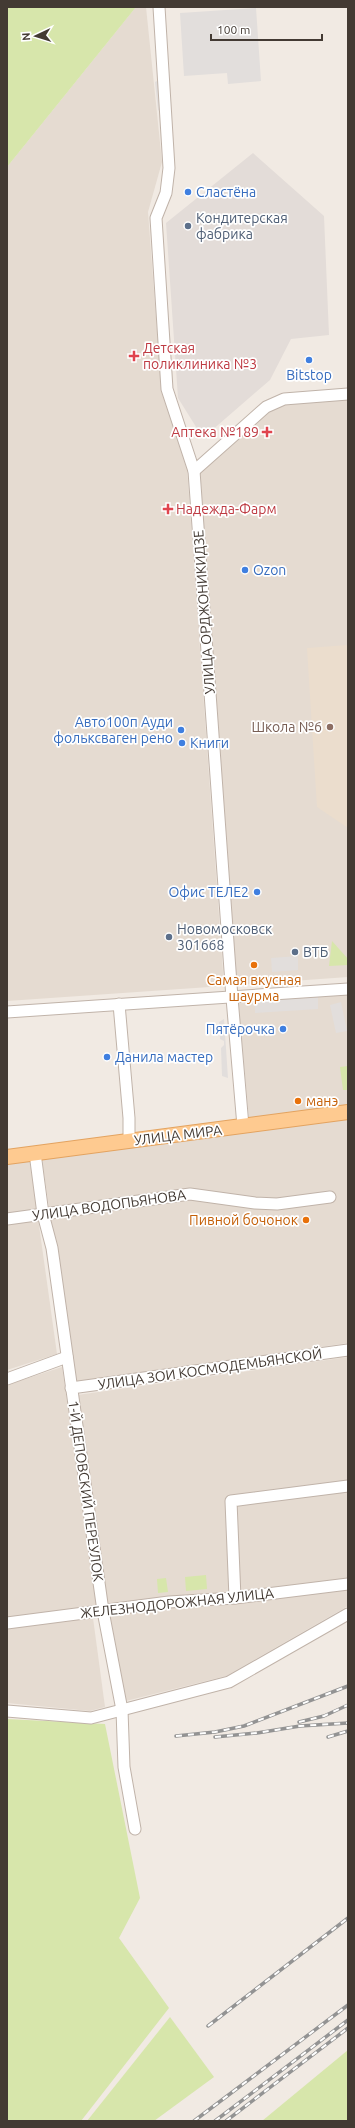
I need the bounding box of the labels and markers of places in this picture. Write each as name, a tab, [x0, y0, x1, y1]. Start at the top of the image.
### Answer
place label: Сластёна	[196, 184, 256, 200]
marker: Сластёна	[183, 187, 193, 197]
place label: Кондитерская фабрика	[196, 210, 288, 242]
marker: Кондитерская фабрика	[183, 221, 193, 231]
place label: Детская поликлиника №3	[143, 340, 257, 372]
marker: Детская поликлиника №3	[128, 350, 140, 362]
marker: Bitstop	[304, 355, 314, 365]
place label: Bitstop	[286, 367, 332, 383]
place label: Аптека №189	[171, 424, 259, 440]
marker: Аптека №189	[262, 427, 272, 437]
place label: Надежда-Фарм	[176, 501, 277, 517]
marker: Надежда-Фарм	[163, 504, 173, 514]
place label: Ozon	[253, 562, 286, 578]
marker: Ozon	[240, 565, 250, 575]
place label: Авто100п Ауди фольксваген рено	[53, 714, 173, 746]
place label: Школа №6	[251, 719, 322, 735]
marker: Школа №6	[325, 722, 335, 732]
marker: Авто100п Ауди фольксваген рено	[176, 725, 186, 735]
place label: Книги	[190, 735, 229, 751]
marker: Книги	[177, 738, 187, 748]
place label: Офис ТЕЛЕ2	[168, 884, 249, 900]
marker: Офис ТЕЛЕ2	[252, 887, 262, 897]
place label: Новомосковск 301668	[177, 921, 272, 953]
marker: Новомосковск 301668	[164, 932, 174, 942]
place label: ВТБ	[303, 944, 328, 960]
marker: ВТБ	[290, 947, 300, 957]
marker: Самая вкусная шаурма	[249, 960, 259, 970]
place label: Самая вкусная шаурма	[206, 972, 302, 1004]
place label: Пятёрочка	[206, 1021, 275, 1037]
marker: Пятёрочка	[278, 1024, 288, 1034]
place label: Данила мастер	[115, 1049, 213, 1065]
marker: Данила мастер	[102, 1052, 112, 1062]
place label: манэ	[306, 1093, 338, 1109]
marker: манэ	[293, 1096, 303, 1106]
place label: Пивной бочонок	[189, 1212, 298, 1228]
marker: Пивной бочонок	[301, 1215, 311, 1225]

